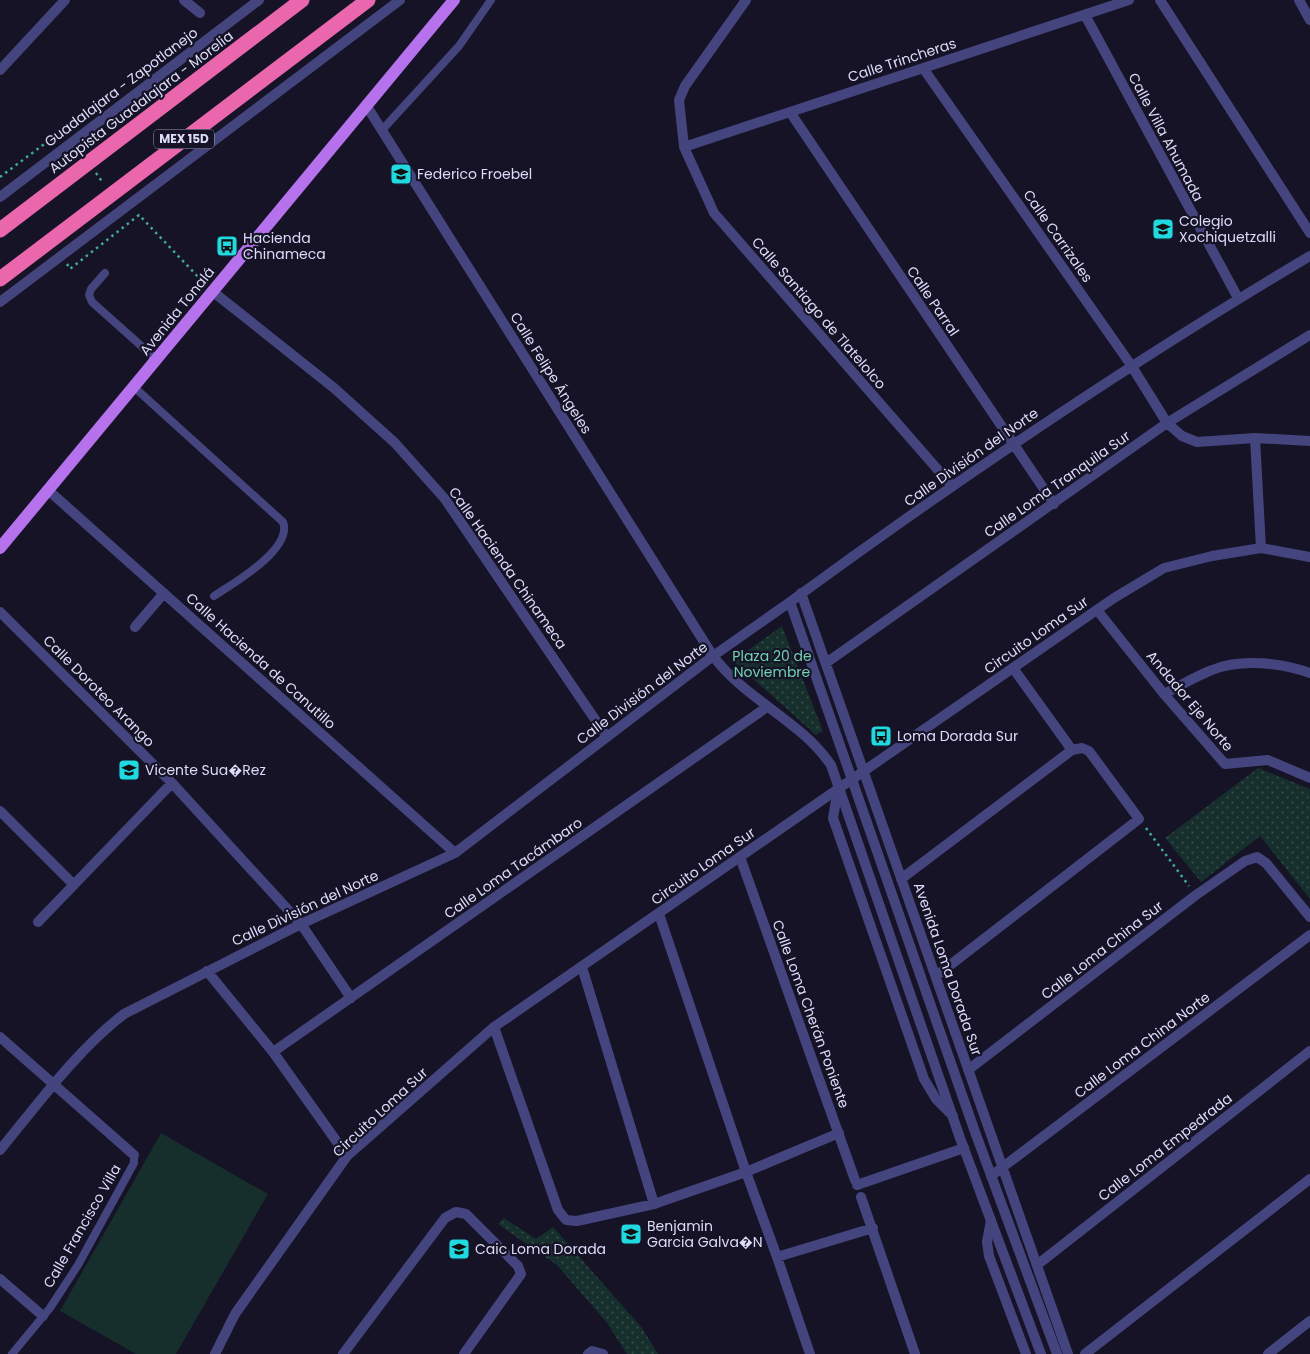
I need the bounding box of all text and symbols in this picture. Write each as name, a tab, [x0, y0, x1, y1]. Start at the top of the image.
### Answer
street label: Guadalajara - Zapotlanejo	[40, 23, 202, 151]
street label: Autopista Guadalajara - Morelia	[45, 26, 237, 178]
street label: Calle Trincheras	[845, 33, 959, 87]
street label: Calle Villa Ahumada	[1124, 69, 1208, 205]
road number: MEX 15D	[154, 130, 214, 148]
school or university icon: Federico Froebel	[389, 162, 413, 186]
place label: Federico Froebel	[417, 164, 532, 184]
street label: Calle Carrizales	[1019, 186, 1097, 286]
place label: Colegio Xochiquetzalli	[1179, 211, 1276, 247]
school or university icon: Colegio Xochiquetzalli	[1151, 217, 1175, 241]
place label: Hacienda Chinameca	[243, 228, 326, 264]
street label: Calle Santiago de Tlatelolco	[747, 233, 891, 393]
bus stop icon: Hacienda Chinameca	[215, 234, 239, 258]
street label: Avenida Tonalá	[135, 262, 219, 360]
street label: Calle Parral	[902, 262, 964, 340]
street label: Calle Felipe Ángeles	[505, 308, 597, 438]
street label: Calle División del Norte	[900, 403, 1042, 511]
street label: Calle Loma Tranquila Sur	[980, 426, 1134, 542]
street label: Calle Hacienda Chinameca	[444, 483, 572, 653]
street label: Calle Hacienda de Canutillo	[182, 588, 340, 734]
street label: Circuito Loma Sur	[980, 591, 1092, 679]
street label: Calle Doroteo Arango	[39, 631, 159, 751]
street label: Calle División del Norte	[572, 637, 712, 749]
park label: Plaza 20 de Noviembre	[732, 646, 812, 682]
street label: Andador Eje Norte	[1142, 646, 1238, 756]
bus stop icon: Loma Dorada Sur	[869, 724, 893, 748]
place label: Loma Dorada Sur	[897, 726, 1018, 746]
school or university icon: Vicente Sua�Rez	[117, 758, 141, 782]
place label: Vicente Sua�Rez	[145, 760, 266, 780]
street label: Calle Loma Tacámbaro	[440, 813, 586, 923]
street label: Circuito Loma Sur	[647, 822, 759, 910]
street label: Calle División del Norte	[228, 865, 382, 951]
street label: Avenida Loma Dorada Sur	[909, 880, 987, 1058]
street label: Calle Loma China Sur	[1037, 896, 1167, 1004]
street label: Calle Loma Cherán Poniente	[768, 917, 855, 1111]
street label: Calle Loma China Norte	[1070, 987, 1214, 1103]
street label: Circuito Loma Sur	[328, 1063, 432, 1161]
street label: Calle Loma Empedrada	[1094, 1088, 1236, 1206]
street label: Calle Francisco Villa	[38, 1160, 126, 1292]
place label: Benjamin Garcia Galva�N	[647, 1216, 763, 1252]
school or university icon: Benjamin Garcia Galva�N	[619, 1222, 643, 1246]
school or university icon: Caic Loma Dorada	[447, 1237, 471, 1261]
place label: Caic Loma Dorada	[475, 1239, 606, 1259]

